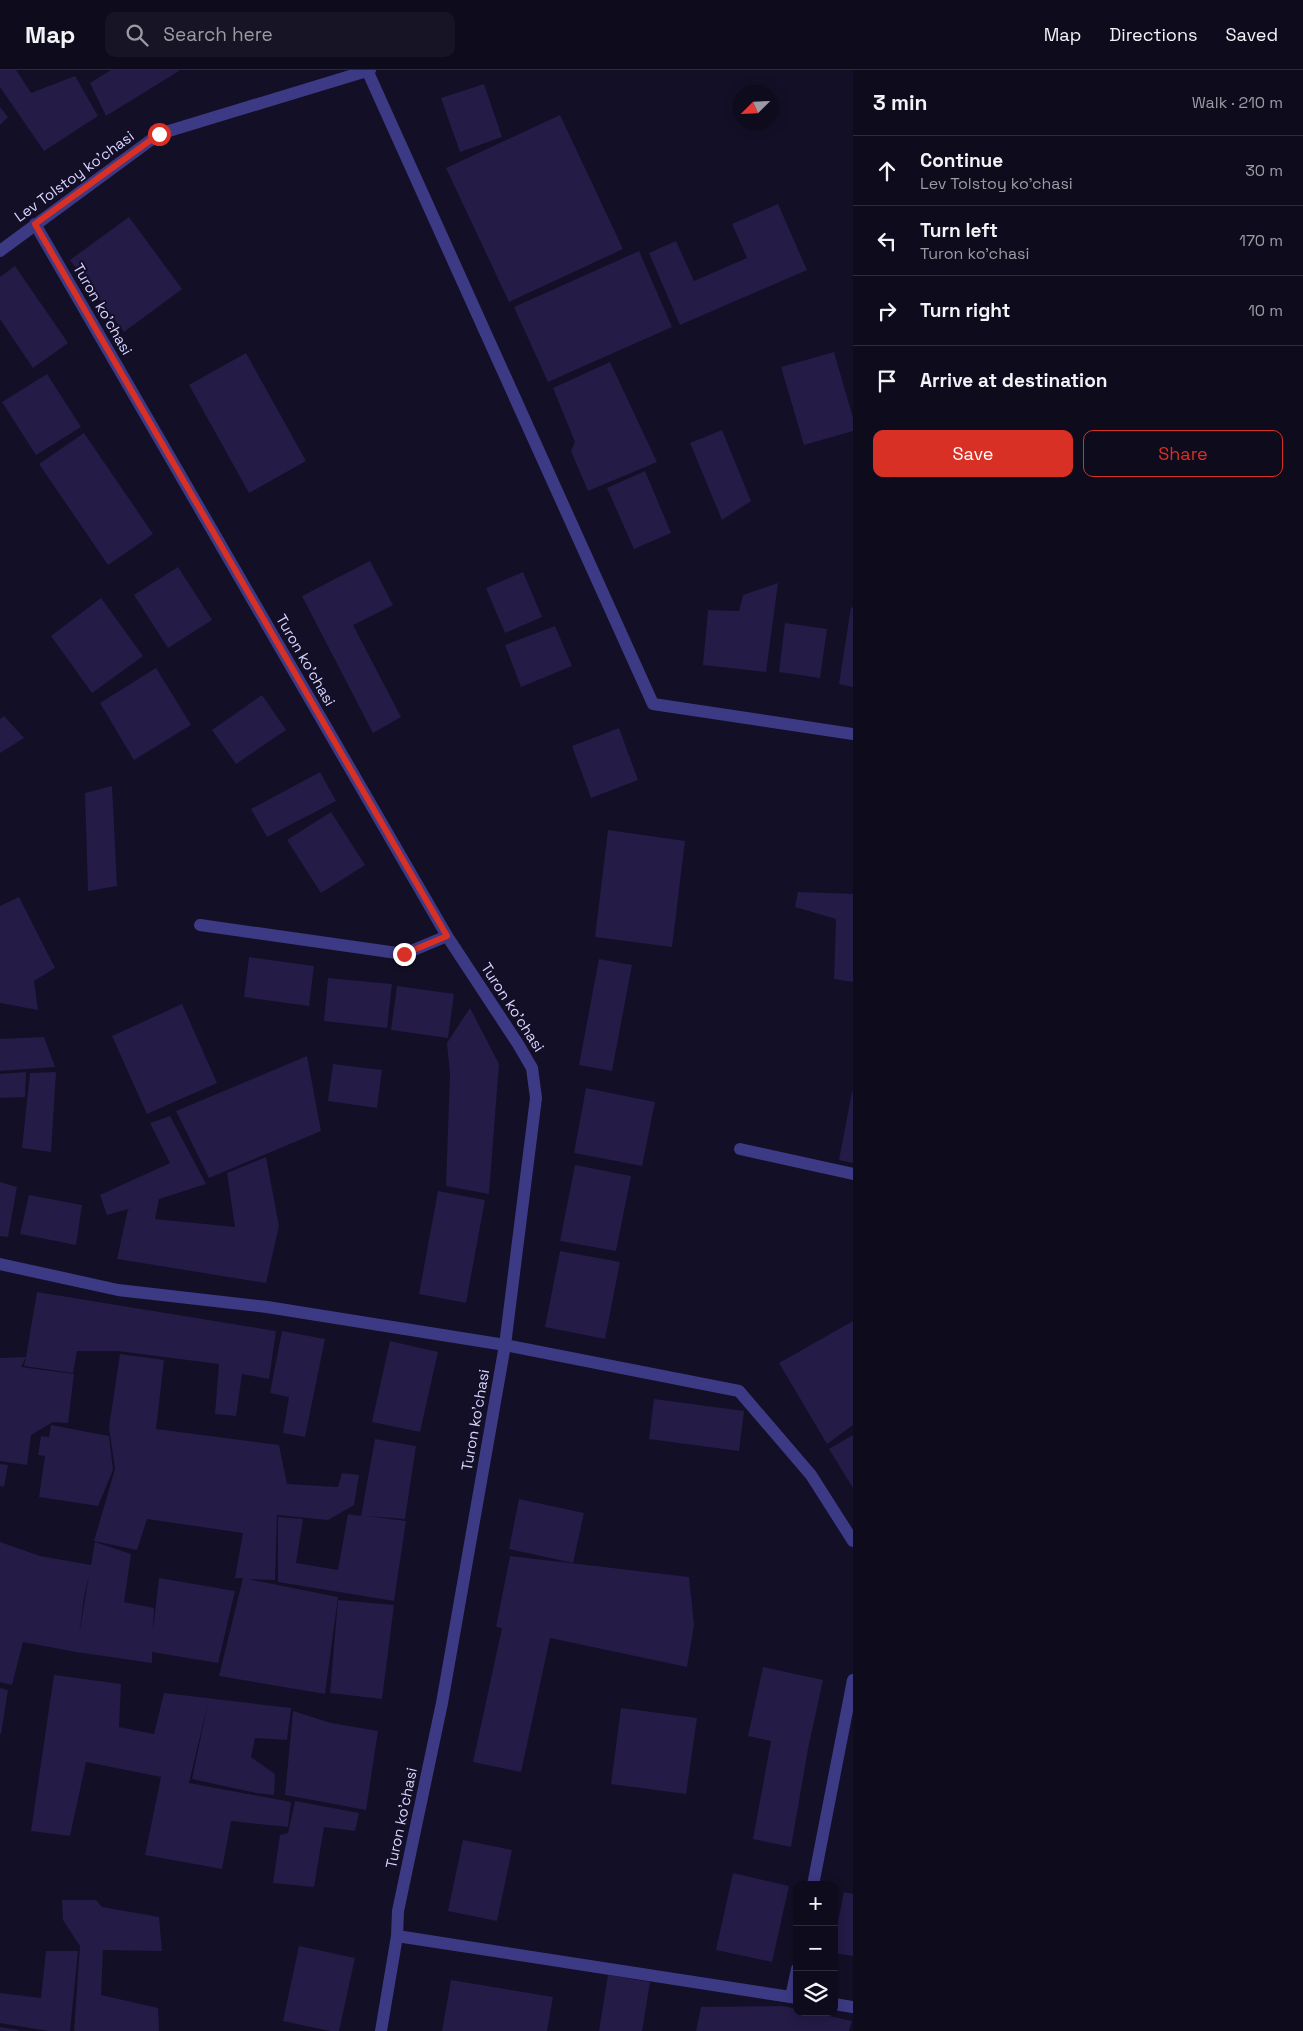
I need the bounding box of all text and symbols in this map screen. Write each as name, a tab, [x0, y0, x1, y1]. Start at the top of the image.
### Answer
search box	[105, 12, 455, 57]
text: Map	[25, 19, 75, 50]
icon: search	[123, 21, 151, 49]
text: Search here	[163, 22, 273, 47]
text: Map	[1044, 23, 1081, 46]
text: Directions	[1109, 23, 1198, 46]
text: Saved	[1226, 23, 1278, 46]
north arrow	[733, 85, 778, 130]
text: 3 min	[873, 89, 928, 116]
text: Walk · 210 m	[1192, 92, 1283, 113]
route start	[148, 123, 171, 146]
street label: Lev Tolstoy ko'chasi	[10, 126, 138, 226]
text: Continue	[920, 148, 1003, 173]
icon: ahead	[873, 157, 901, 185]
text: 30 m	[1245, 160, 1283, 181]
text: Lev Tolstoy ko'chasi	[920, 173, 1073, 194]
text: Turn left	[920, 218, 998, 243]
icon: left	[873, 227, 901, 255]
text: 170 m	[1239, 230, 1283, 251]
text: Turon ko'chasi	[920, 243, 1029, 264]
street label: Turon ko'chasi	[69, 260, 137, 358]
icon: right	[873, 297, 901, 325]
text: Turn right	[920, 298, 1010, 323]
text: 10 m	[1248, 300, 1283, 321]
icon: arrive	[873, 367, 901, 395]
text: Arrive at destination	[920, 368, 1108, 393]
button: Save	[873, 430, 1073, 477]
button: Share	[1083, 430, 1283, 477]
street label: Turon ko'chasi	[272, 611, 340, 709]
route end	[393, 943, 416, 966]
street label: Turon ko'chasi	[477, 959, 549, 1055]
street label: Turon ko'chasi	[457, 1368, 493, 1472]
street label: Turon ko'chasi	[381, 1766, 421, 1870]
map controls	[793, 1881, 838, 2016]
button: +	[793, 1881, 838, 1926]
button: −	[793, 1926, 838, 1971]
button: layers	[793, 1971, 838, 2016]

